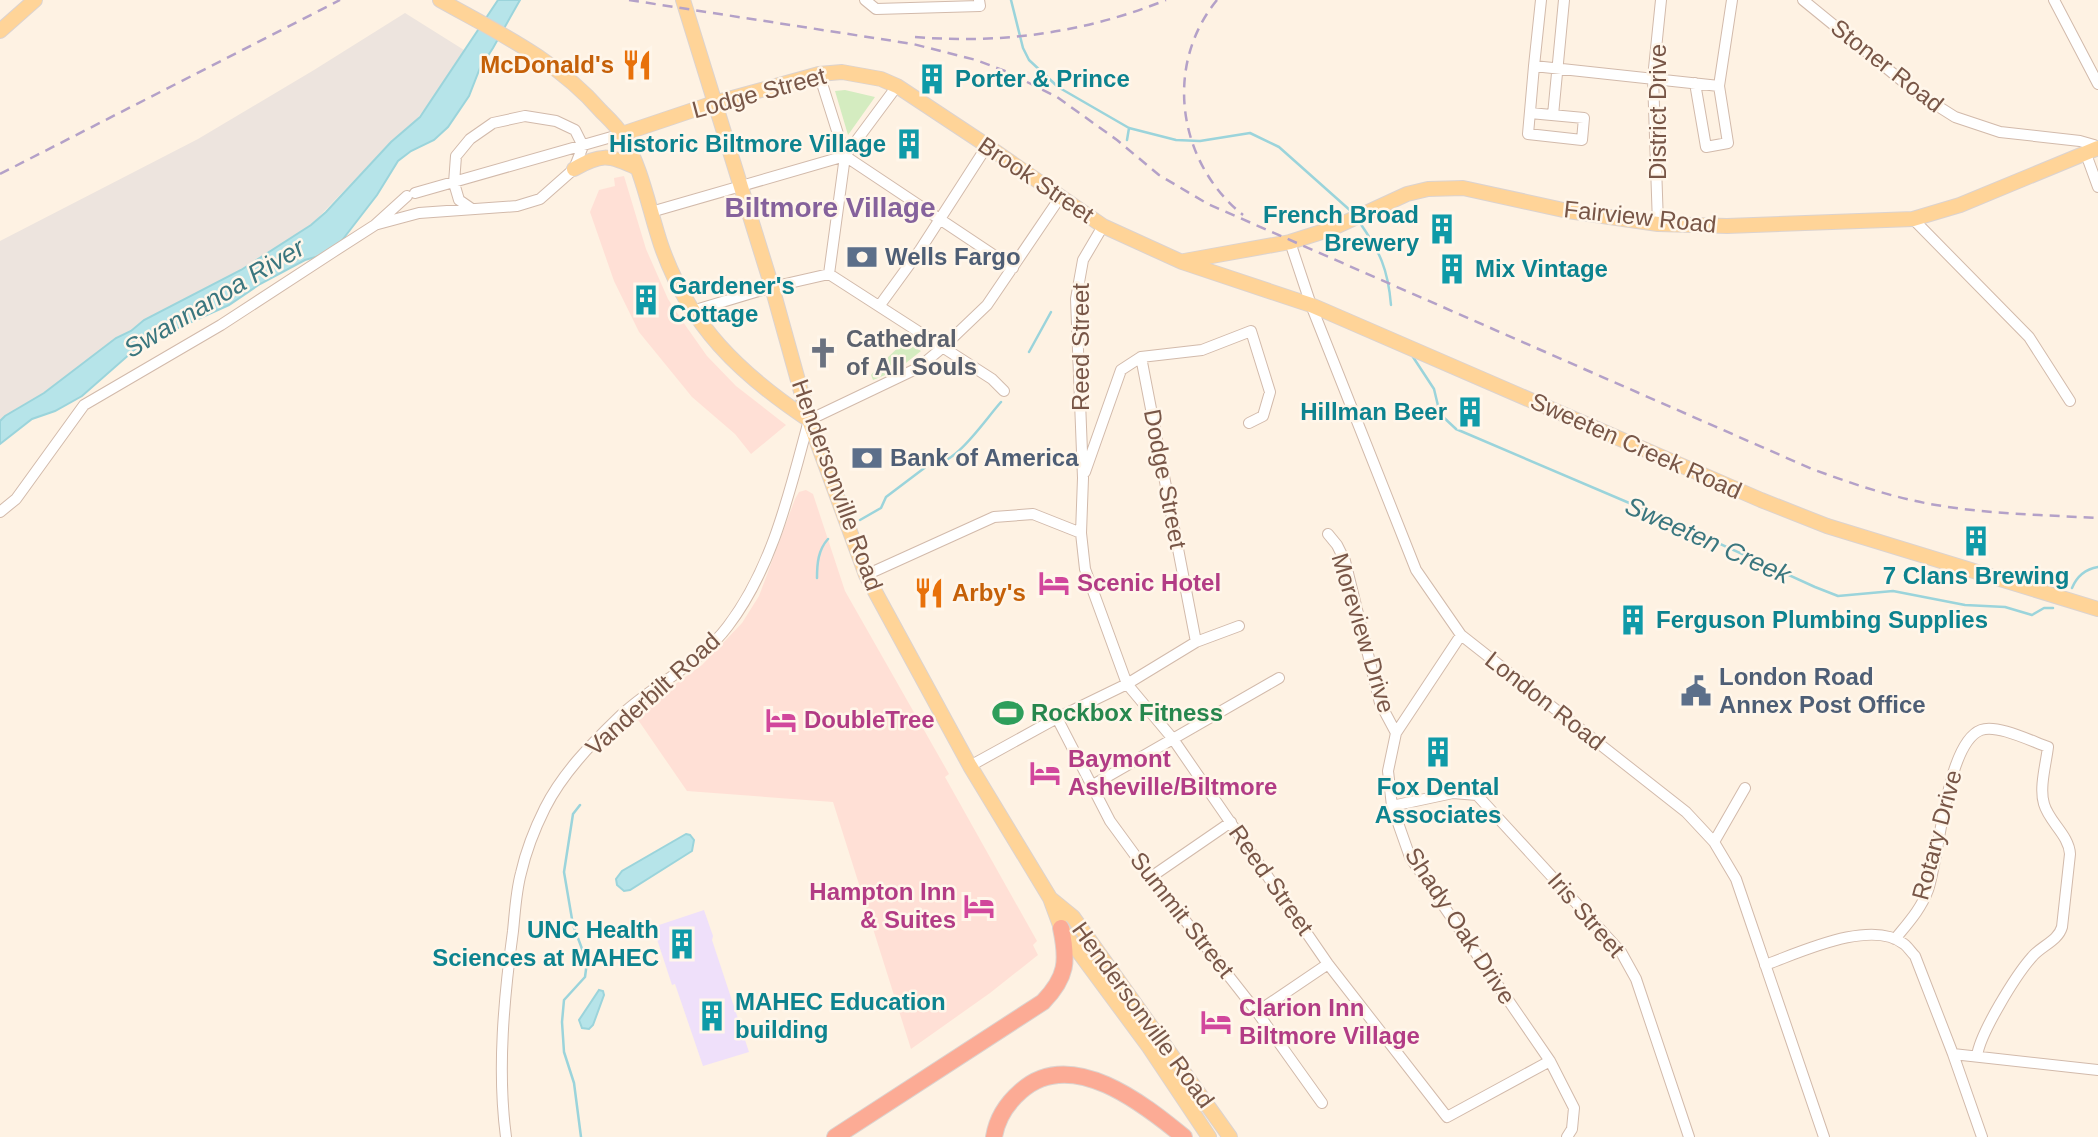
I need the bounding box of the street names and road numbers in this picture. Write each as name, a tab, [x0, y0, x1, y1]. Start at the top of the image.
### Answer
street label: Stoner Road	[1826, 13, 1949, 118]
street label: District Drive	[1644, 44, 1671, 180]
street label: Lodge Street	[689, 62, 829, 123]
street label: Brook Street	[973, 131, 1099, 228]
street label: Fairview Road	[1562, 195, 1718, 238]
street label: Reed Street	[1067, 283, 1094, 411]
street label: Hendersonville Road	[787, 376, 888, 594]
street label: Sweeten Creek Road	[1527, 387, 1746, 504]
street label: Dodge Street	[1139, 407, 1192, 551]
street label: Moreview Drive	[1326, 550, 1401, 716]
street label: Vanderbilt Road	[580, 627, 725, 761]
street label: London Road	[1480, 646, 1610, 756]
street label: Rotary Drive	[1906, 767, 1967, 903]
street label: Reed Street	[1224, 820, 1319, 940]
street label: Shady Oak Drive	[1400, 842, 1521, 1009]
street label: Summit Street	[1125, 846, 1240, 983]
street label: Iris Street	[1542, 867, 1630, 963]
street label: Hendersonville Road	[1067, 917, 1220, 1113]

